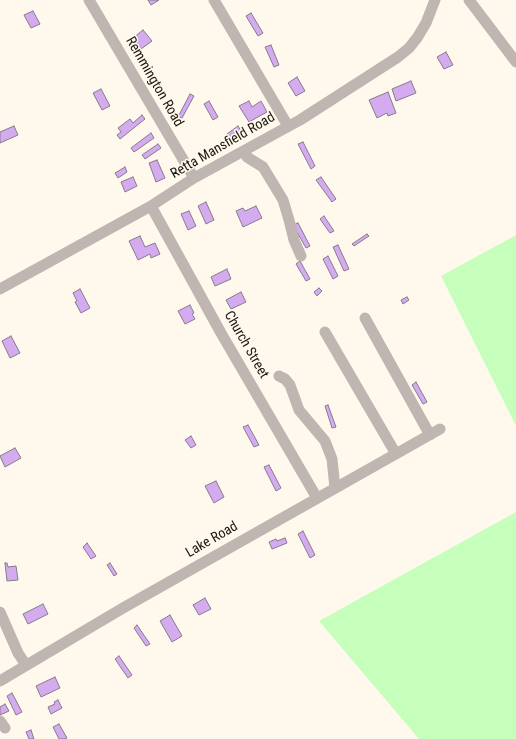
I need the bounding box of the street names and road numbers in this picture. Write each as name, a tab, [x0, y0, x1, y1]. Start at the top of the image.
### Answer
street label: Remmington Road	[121, 34, 187, 130]
street label: Retta Mansfield Road	[168, 109, 278, 183]
street label: Church Street	[220, 308, 272, 382]
street label: Lake Road	[183, 518, 241, 562]

